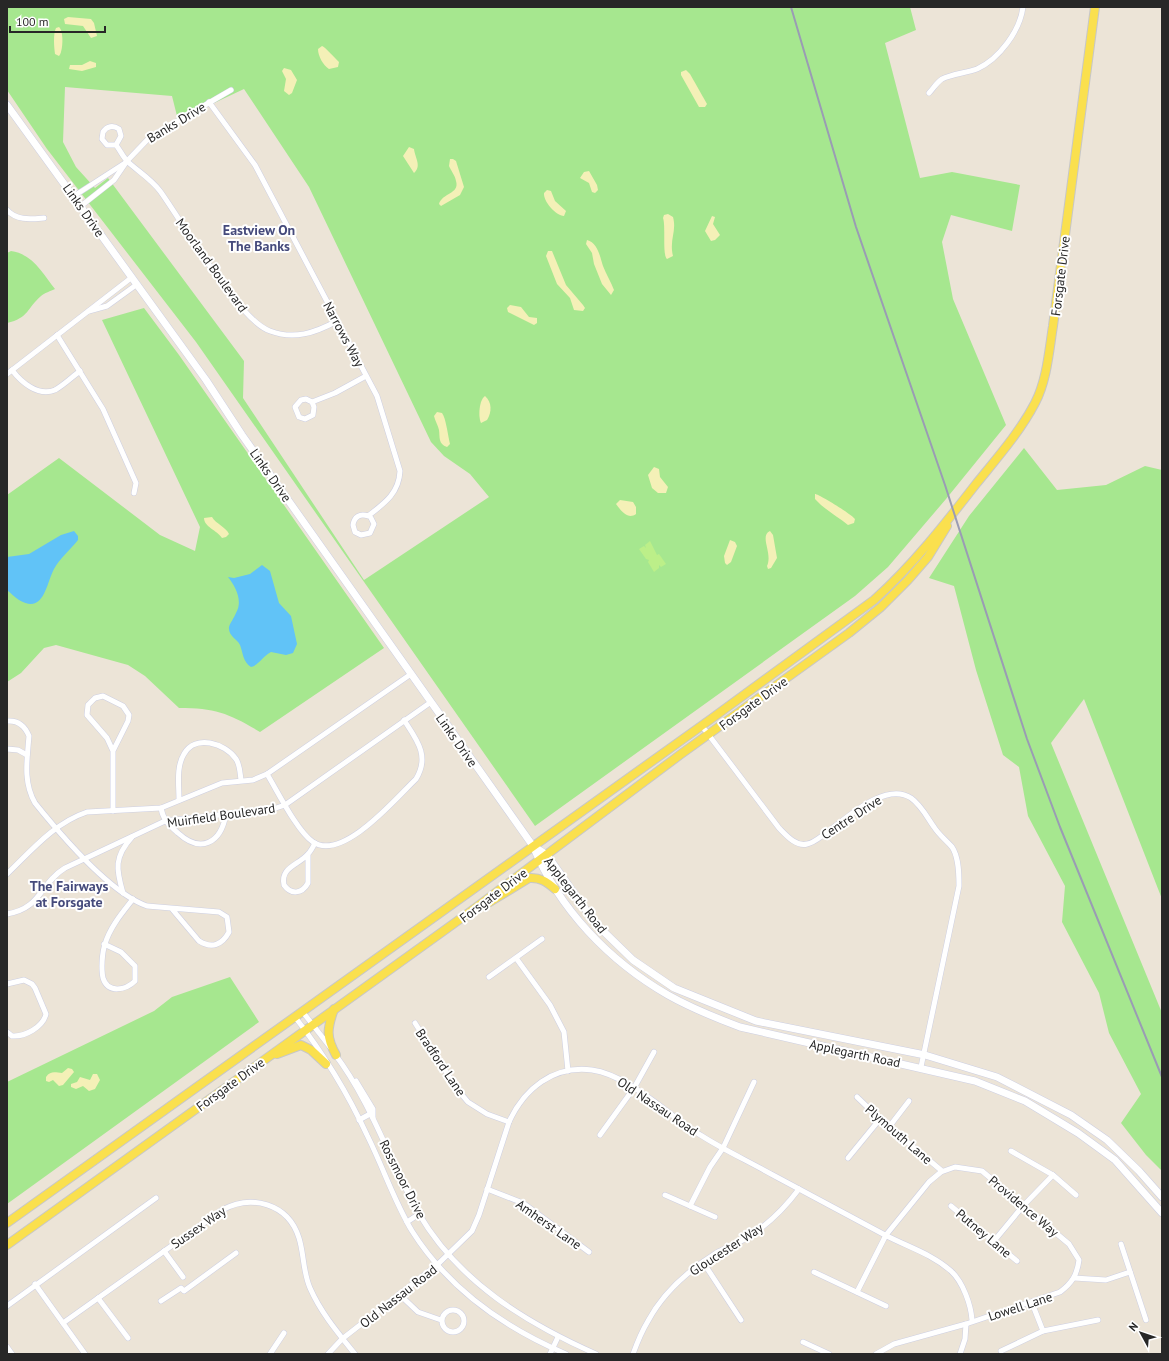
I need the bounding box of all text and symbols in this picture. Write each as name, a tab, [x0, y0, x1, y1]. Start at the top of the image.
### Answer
scale bar	[10, 8, 105, 34]
text: 100 m	[16, 14, 49, 29]
street label: Banks Drive	[144, 98, 209, 147]
street label: Links Drive	[59, 180, 108, 240]
street label: Moorland Boulevard	[172, 215, 251, 316]
district label: Eastview On The Banks	[223, 221, 295, 255]
street label: Forsgate Drive	[1047, 235, 1074, 317]
street label: Narrows Way	[319, 299, 368, 370]
street label: Links Drive	[246, 445, 295, 505]
street label: Forsgate Drive	[716, 673, 791, 734]
street label: Links Drive	[432, 710, 481, 770]
street label: Centre Drive	[818, 792, 885, 843]
street label: Muirfield Boulevard	[166, 800, 276, 831]
street label: Applegarth Road	[540, 854, 611, 937]
street label: Forsgate Drive	[456, 864, 531, 926]
district label: The Fairways at Forsgate	[30, 877, 108, 911]
street label: Bradford Lane	[412, 1025, 469, 1099]
street label: Applegarth Road	[808, 1036, 902, 1071]
street label: Forsgate Drive	[193, 1054, 268, 1115]
street label: Old Nassau Road	[614, 1073, 701, 1140]
street label: Plymouth Lane	[862, 1101, 936, 1168]
street label: Rossmoor Drive	[375, 1137, 430, 1222]
street label: Providence Way	[985, 1172, 1062, 1241]
street label: Amherst Lane	[513, 1196, 585, 1253]
street label: Sussex Way	[167, 1202, 229, 1253]
street label: Putney Lane	[952, 1205, 1015, 1262]
street label: Gloucester Way	[686, 1219, 766, 1280]
street label: Old Nassau Road	[356, 1261, 440, 1332]
street label: Lowell Lane	[986, 1288, 1054, 1325]
north arrow	[1121, 1313, 1161, 1353]
text: N	[1126, 1319, 1141, 1334]

